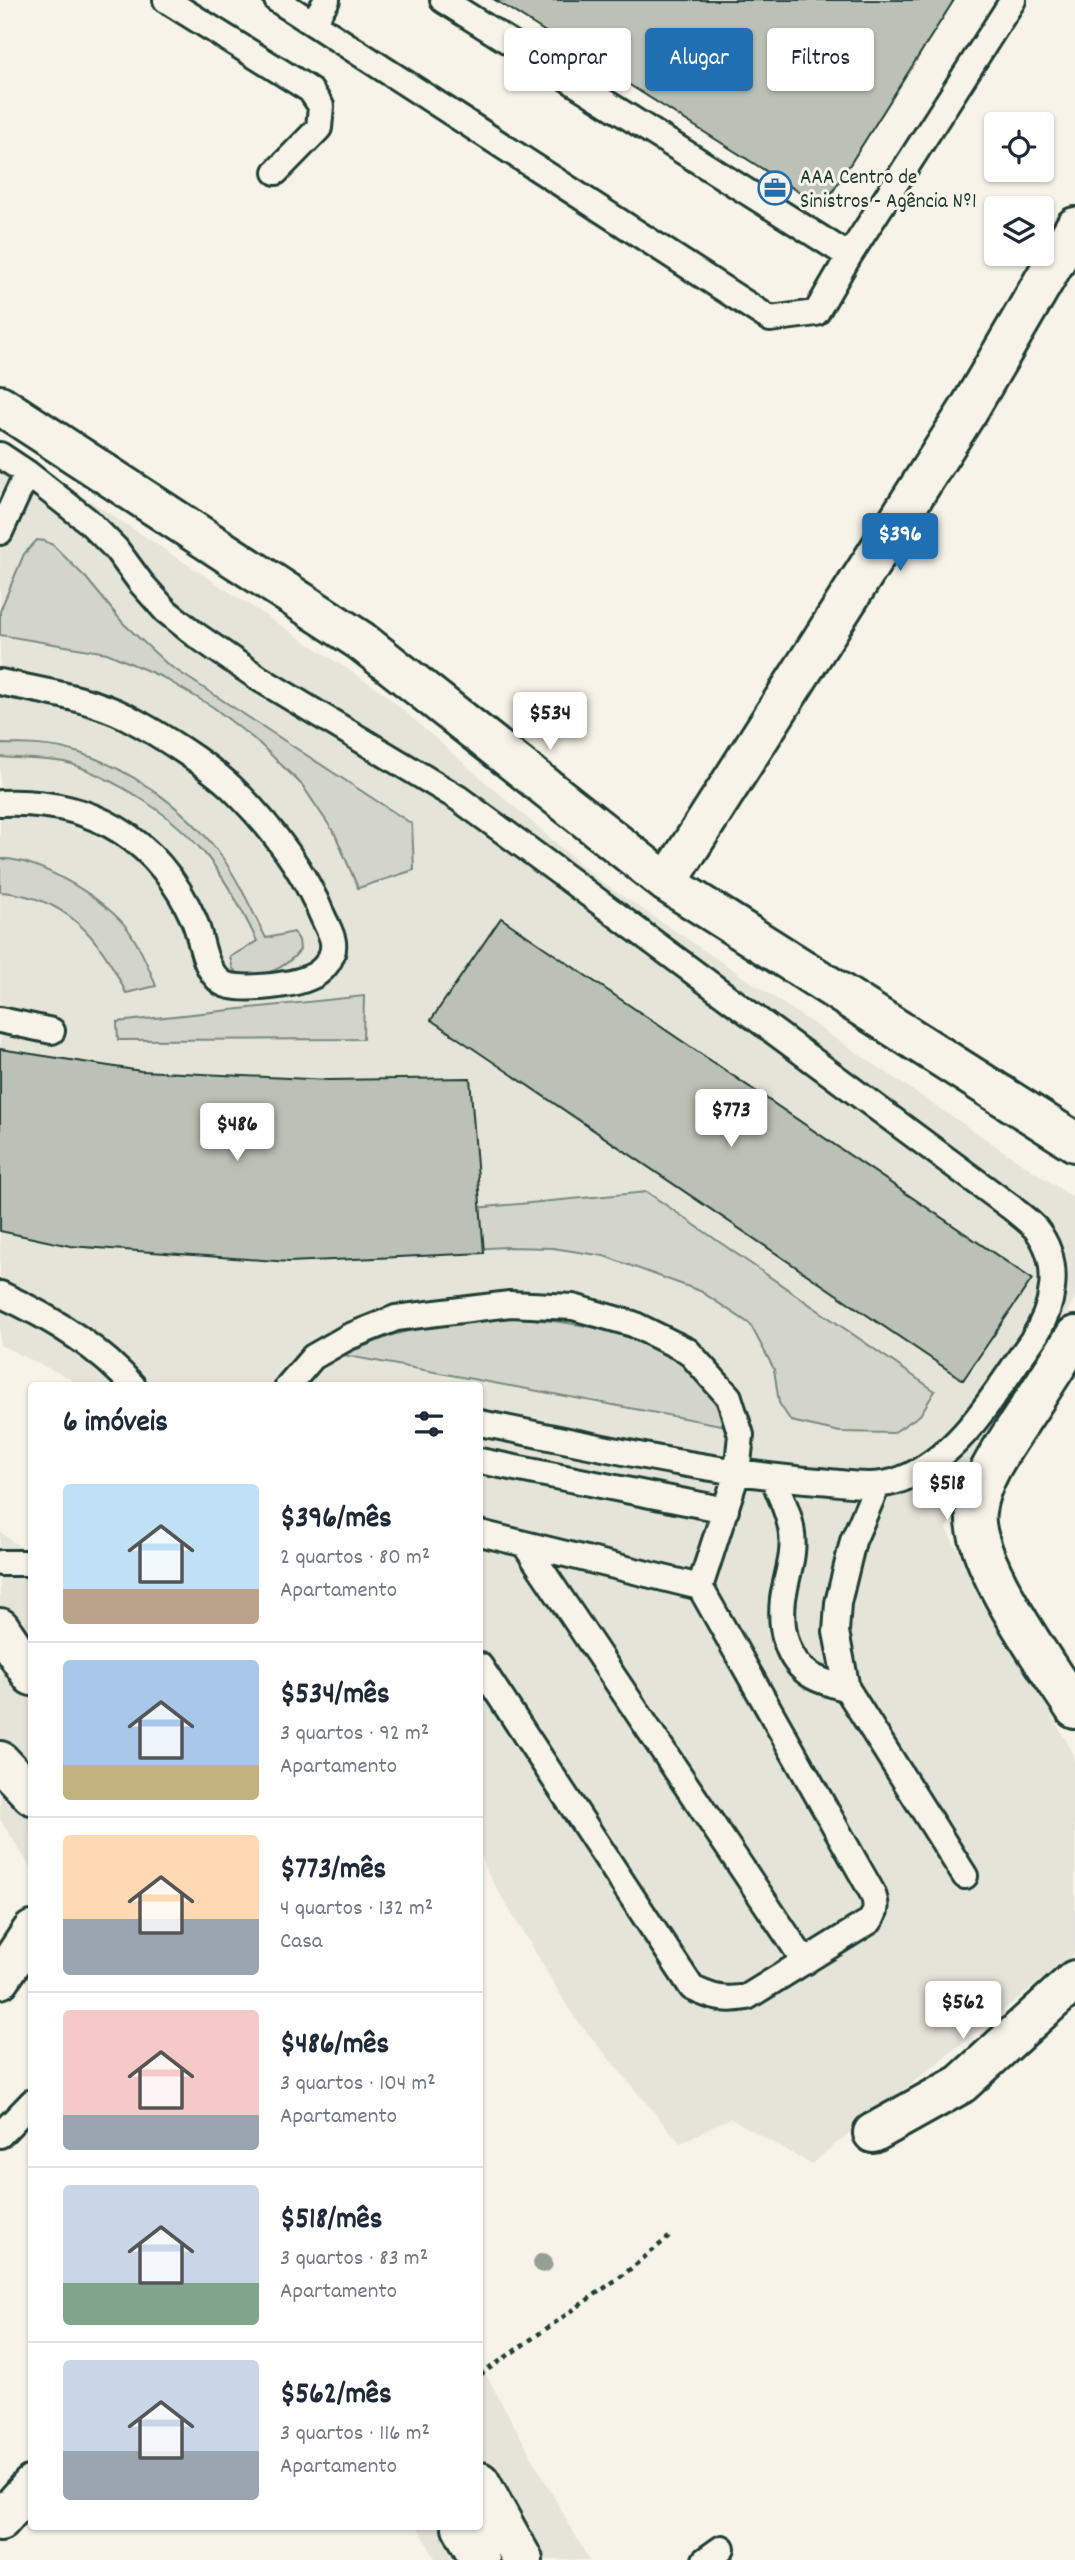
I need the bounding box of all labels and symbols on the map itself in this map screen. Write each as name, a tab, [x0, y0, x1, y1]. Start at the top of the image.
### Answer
place label: AAA Centro de Sinistros - Agência Nº1	[800, 164, 977, 218]
office icon: AAA Centro de Sinistros - Agência Nº1	[756, 169, 794, 207]
pin: $396	[859, 514, 941, 573]
pin: $534	[509, 692, 591, 752]
pin: $773	[690, 1090, 772, 1149]
pin: $486	[196, 1104, 278, 1163]
pin: $518	[906, 1462, 988, 1522]
pin: $562	[922, 1982, 1004, 2041]

